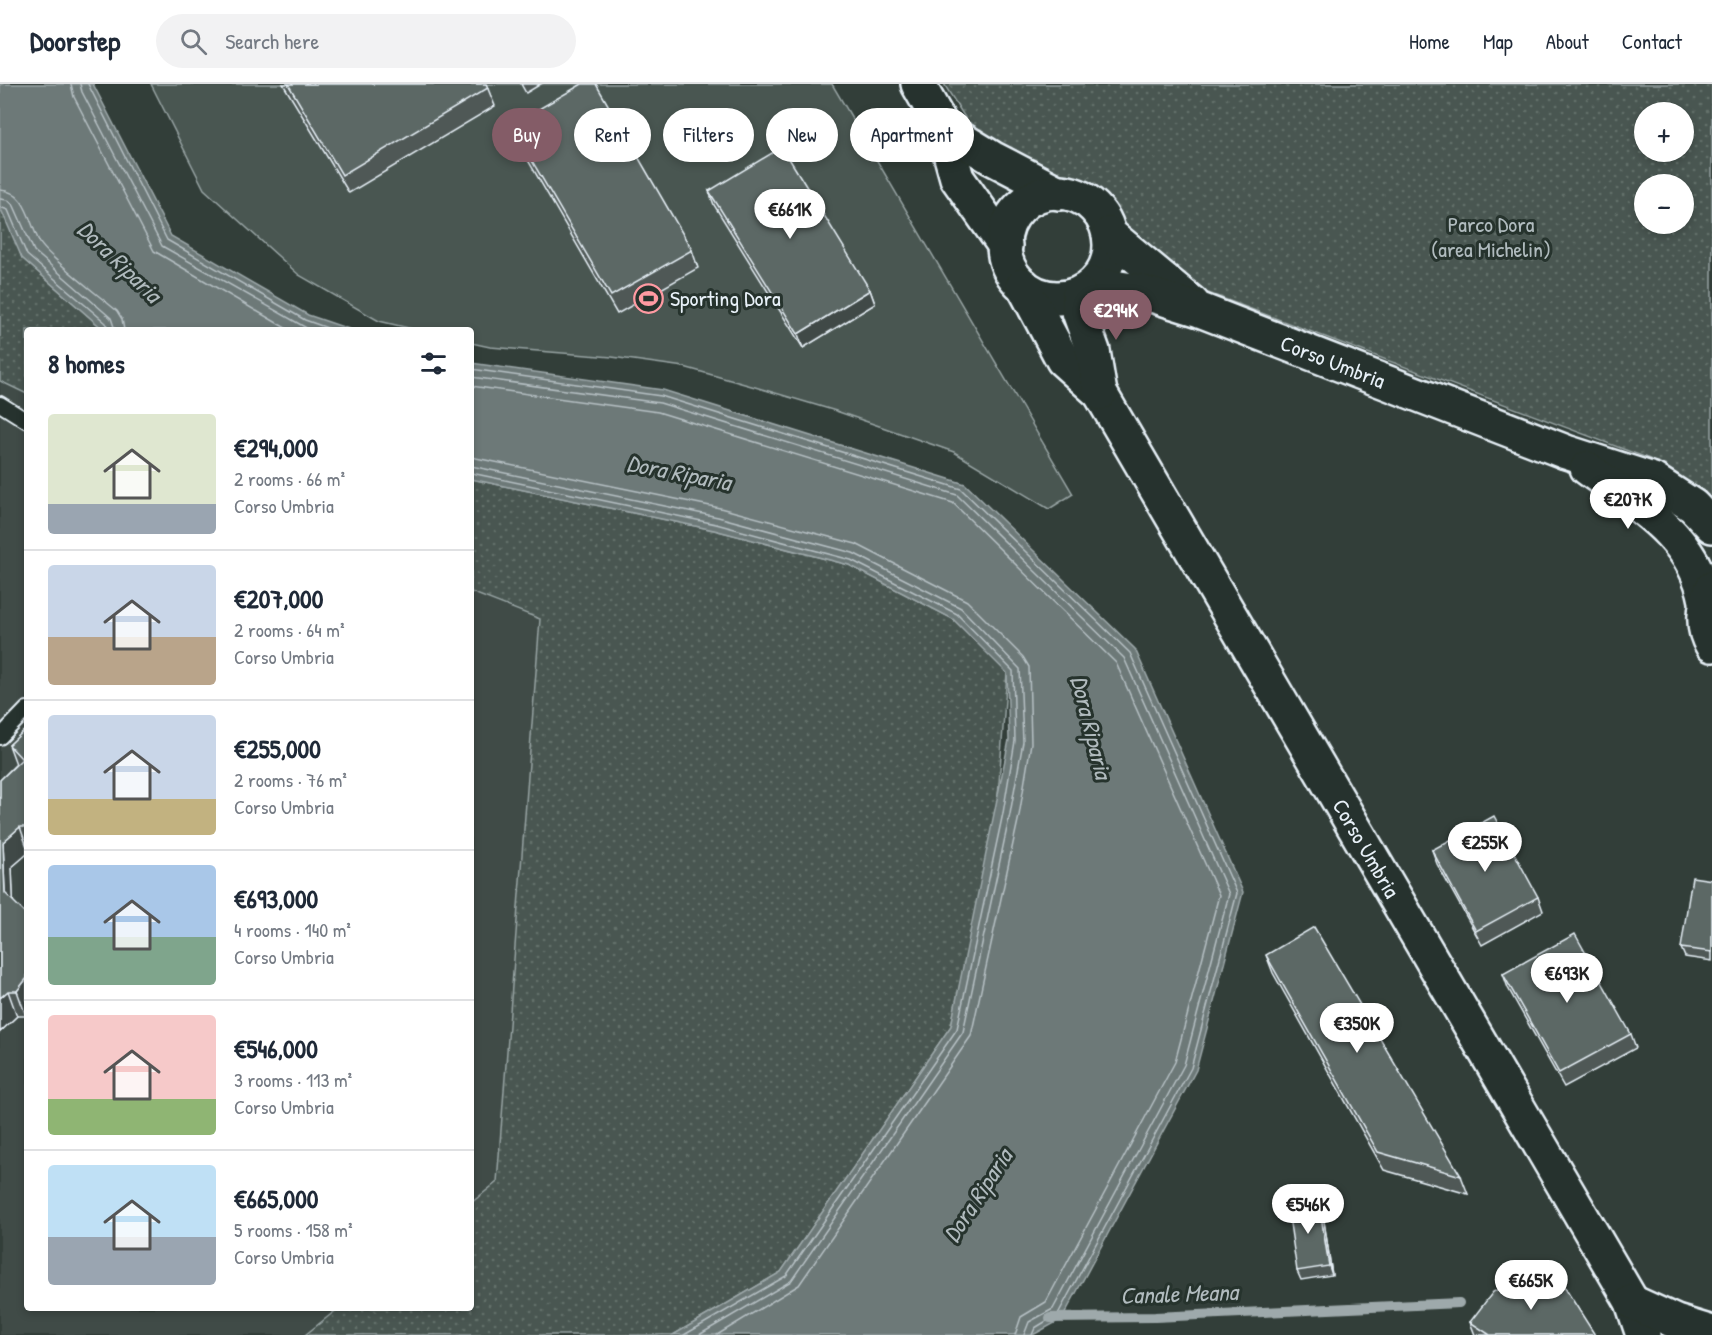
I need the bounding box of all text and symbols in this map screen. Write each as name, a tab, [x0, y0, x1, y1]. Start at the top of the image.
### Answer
search box	[156, 14, 576, 68]
text: Doorstep	[30, 22, 120, 60]
icon: search	[177, 25, 210, 58]
text: Search here	[225, 26, 319, 56]
text: Home	[1409, 27, 1450, 56]
text: Map	[1483, 27, 1513, 56]
text: About	[1546, 27, 1589, 56]
text: Contact	[1622, 27, 1682, 56]
map controls	[1634, 102, 1694, 234]
button: +	[1634, 102, 1694, 162]
chip: Buy	[492, 108, 562, 162]
chip: Rent	[574, 108, 651, 162]
chip: Filters	[663, 108, 754, 162]
chip: New	[766, 108, 838, 162]
chip: Apartment	[850, 108, 974, 162]
button: −	[1634, 174, 1694, 234]
pin: €661K	[748, 189, 832, 240]
text: €661K	[768, 195, 812, 222]
park label: Parco Dora (area Michelin)	[1431, 209, 1551, 264]
water label: Dora Riparia	[70, 213, 171, 312]
sports icon: Sporting Dora	[633, 282, 665, 314]
place label: Sporting Dora	[670, 283, 781, 313]
pin: €294K	[1074, 290, 1158, 341]
text: €294K	[1094, 296, 1138, 323]
street label: Corso Umbria	[1276, 328, 1390, 396]
text: 8 homes	[48, 346, 125, 381]
icon: filters	[417, 347, 450, 380]
text: €294,000	[234, 430, 318, 465]
icon: home	[96, 438, 168, 510]
water label: Dora Riparia	[624, 446, 736, 499]
text: 2 rooms · 66 m²	[234, 465, 345, 492]
pin: €207K	[1586, 479, 1670, 530]
text: €207K	[1604, 485, 1652, 512]
text: Corso Umbria	[234, 492, 334, 519]
text: €207,000	[234, 581, 323, 616]
icon: home	[96, 589, 168, 661]
text: 2 rooms · 64 m²	[234, 616, 345, 643]
text: Corso Umbria	[234, 643, 334, 670]
water label: Dora Riparia	[1063, 672, 1121, 785]
text: €255,000	[234, 731, 321, 766]
icon: home	[96, 739, 168, 811]
text: 2 rooms · 76 m²	[234, 766, 347, 793]
text: Corso Umbria	[234, 793, 334, 820]
street label: Corso Umbria	[1326, 793, 1407, 904]
pin: €255K	[1443, 822, 1527, 873]
text: €255K	[1462, 828, 1508, 855]
text: €693,000	[234, 881, 318, 916]
icon: home	[96, 889, 168, 961]
text: 4 rooms · 140 m²	[234, 916, 351, 943]
text: Corso Umbria	[234, 943, 334, 970]
pin: €693K	[1525, 953, 1609, 1004]
text: €693K	[1545, 959, 1589, 986]
pin: €350K	[1315, 1003, 1399, 1054]
text: €350K	[1334, 1009, 1380, 1036]
text: €546,000	[234, 1031, 318, 1066]
icon: home	[96, 1039, 168, 1111]
text: 3 rooms · 113 m²	[234, 1066, 352, 1093]
text: Corso Umbria	[234, 1093, 334, 1120]
water label: Dora Riparia	[935, 1140, 1021, 1248]
text: €665,000	[234, 1181, 318, 1216]
pin: €546K	[1266, 1184, 1350, 1235]
icon: home	[96, 1189, 168, 1261]
text: €546K	[1286, 1190, 1330, 1217]
text: 5 rooms · 158 m²	[234, 1216, 353, 1243]
text: Corso Umbria	[234, 1243, 334, 1270]
pin: €665K	[1489, 1260, 1573, 1311]
text: €665K	[1509, 1266, 1553, 1293]
water label: Canale Meana	[1120, 1275, 1241, 1311]

